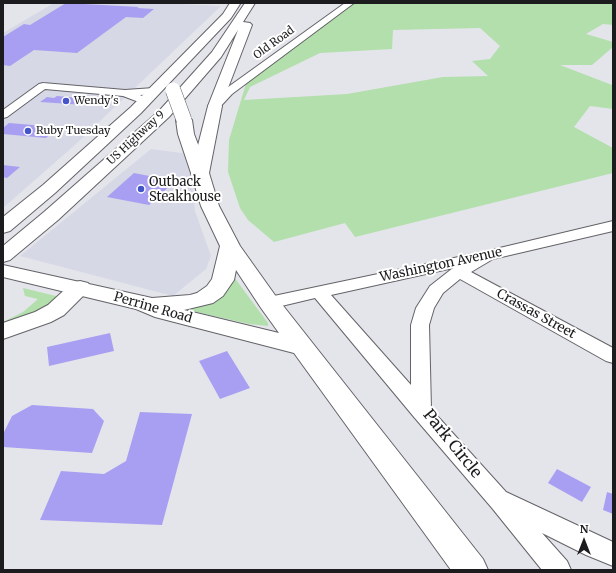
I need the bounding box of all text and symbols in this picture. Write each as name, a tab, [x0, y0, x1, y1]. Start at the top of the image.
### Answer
street label: Old Road	[251, 24, 297, 62]
place label: Wendy's	[74, 94, 119, 108]
marker: Wendy's	[61, 96, 71, 106]
street label: US Highway 9	[105, 108, 167, 168]
place label: Ruby Tuesday	[36, 124, 110, 138]
marker: Ruby Tuesday	[23, 126, 33, 136]
place label: Outback Steakhouse	[149, 174, 221, 205]
marker: Outback Steakhouse	[136, 184, 146, 194]
street label: Washington Avenue	[378, 244, 504, 286]
street label: Crassas Street	[494, 286, 578, 342]
street label: Perrine Road	[112, 289, 194, 327]
street label: Park Circle	[418, 406, 486, 482]
north arrow	[564, 521, 604, 561]
text: N	[580, 522, 588, 536]

